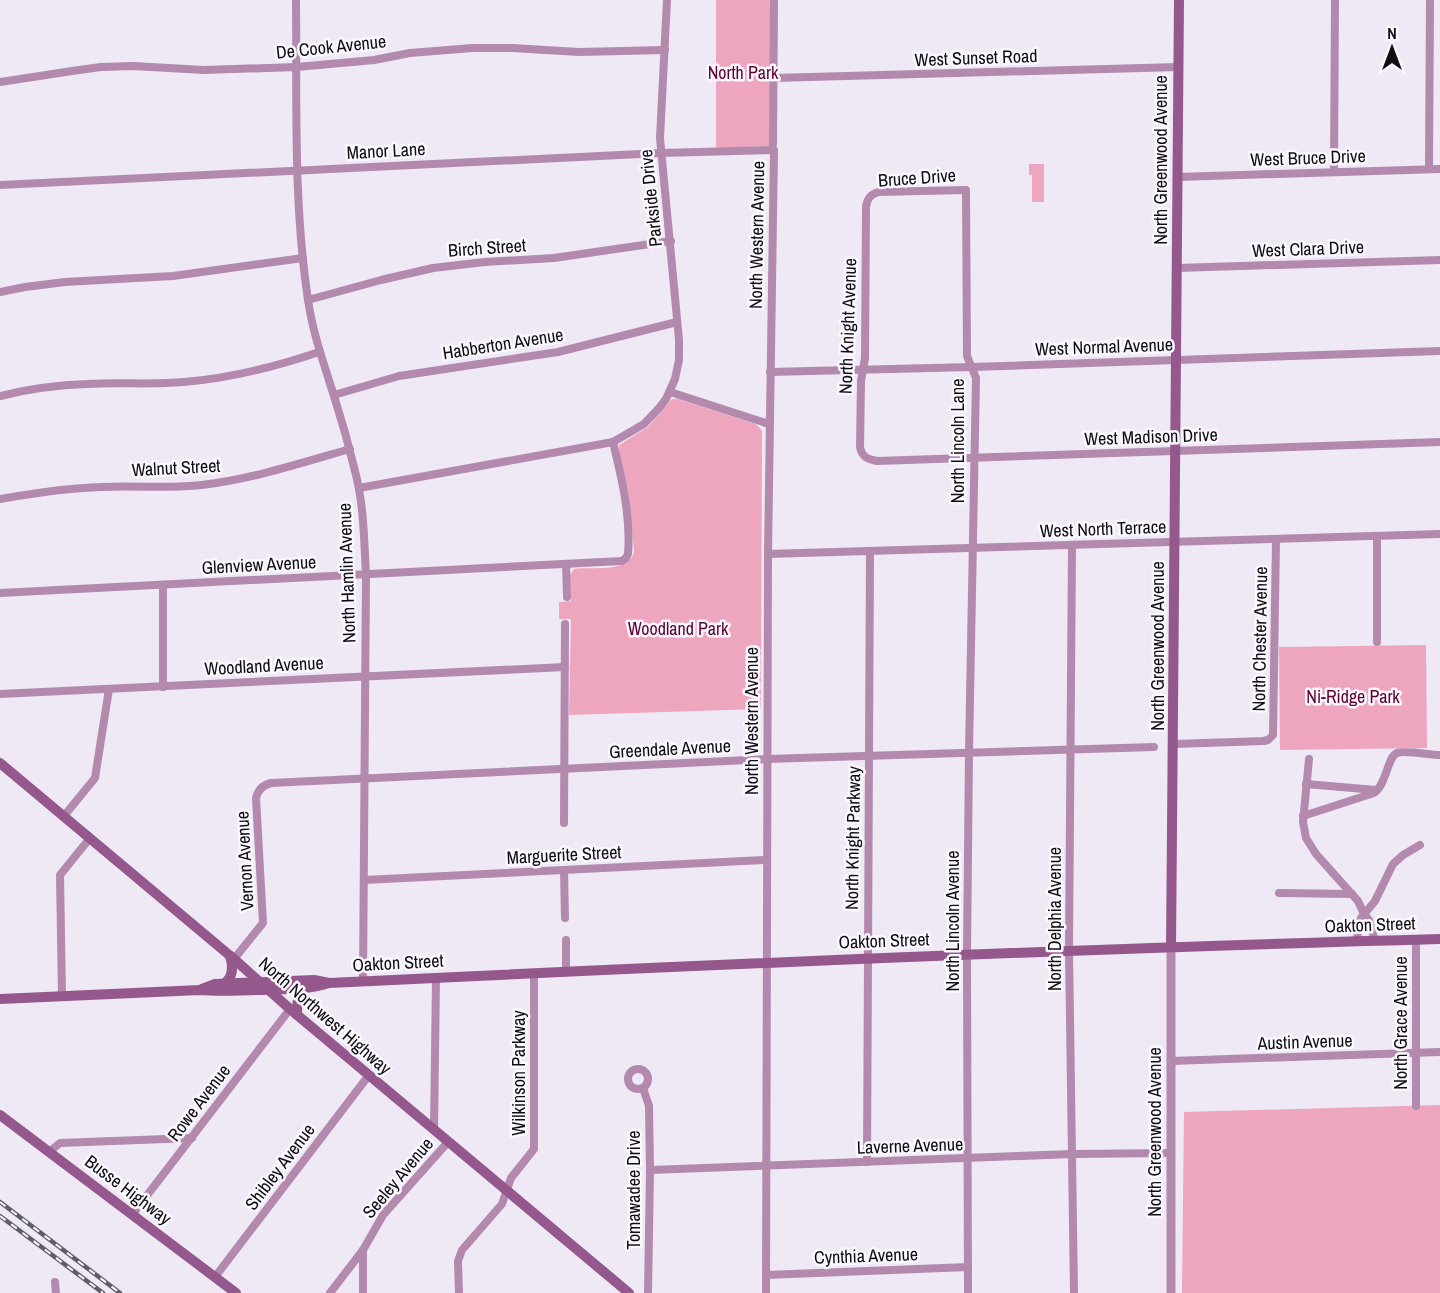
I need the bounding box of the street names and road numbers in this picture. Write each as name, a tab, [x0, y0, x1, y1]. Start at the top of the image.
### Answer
street label: De Cook Avenue	[275, 28, 387, 65]
street label: West Sunset Road	[914, 43, 1038, 72]
street label: North Greenwood Avenue	[1148, 75, 1173, 245]
street label: Manor Lane	[346, 136, 426, 165]
street label: West Bruce Drive	[1250, 143, 1366, 172]
street label: Parkside Drive	[633, 148, 668, 248]
street label: North Western Avenue	[743, 161, 770, 309]
street label: Bruce Drive	[877, 162, 957, 193]
street label: Birch Street	[447, 232, 527, 263]
street label: West Clara Drive	[1252, 234, 1364, 263]
street label: North Knight Avenue	[833, 258, 862, 394]
street label: Habberton Avenue	[441, 322, 565, 365]
street label: West Normal Avenue	[1035, 332, 1173, 361]
street label: North Lincoln Lane	[945, 379, 970, 503]
street label: West Madison Drive	[1084, 422, 1218, 451]
street label: Walnut Street	[131, 453, 221, 482]
street label: North Hamlin Avenue	[332, 503, 361, 643]
street label: West North Terrace	[1039, 514, 1167, 543]
street label: Glenview Avenue	[201, 549, 317, 580]
street label: North Greenwood Avenue	[1145, 561, 1170, 731]
street label: North Chester Avenue	[1246, 566, 1273, 712]
street label: North Western Avenue	[739, 647, 764, 795]
street label: Woodland Avenue	[204, 650, 324, 681]
street label: Greendale Avenue	[608, 733, 732, 764]
street label: North Knight Parkway	[839, 765, 866, 910]
street label: Vernon Avenue	[229, 810, 260, 912]
street label: Marguerite Street	[506, 839, 622, 870]
street label: North Delphia Avenue	[1042, 847, 1067, 991]
street label: North Lincoln Avenue	[940, 851, 965, 991]
street label: Oakton Street	[1324, 910, 1416, 939]
street label: Oakton Street	[838, 926, 930, 955]
street label: Oakton Street	[352, 948, 444, 977]
street label: North Northwest Highway	[254, 951, 397, 1081]
street label: North Grace Avenue	[1388, 956, 1413, 1090]
street label: Wilkinson Parkway	[506, 1010, 531, 1136]
street label: Austin Avenue	[1256, 1027, 1353, 1056]
street label: North Greenwood Avenue	[1142, 1047, 1167, 1217]
street label: Rowe Avenue	[161, 1059, 236, 1146]
street label: Shibley Avenue	[239, 1118, 320, 1215]
street label: Tomawadee Drive	[621, 1131, 646, 1249]
street label: Laverne Avenue	[856, 1131, 964, 1160]
street label: Seeley Avenue	[356, 1132, 439, 1223]
street label: Busse Highway	[80, 1149, 177, 1231]
street label: Cynthia Avenue	[814, 1241, 918, 1270]

